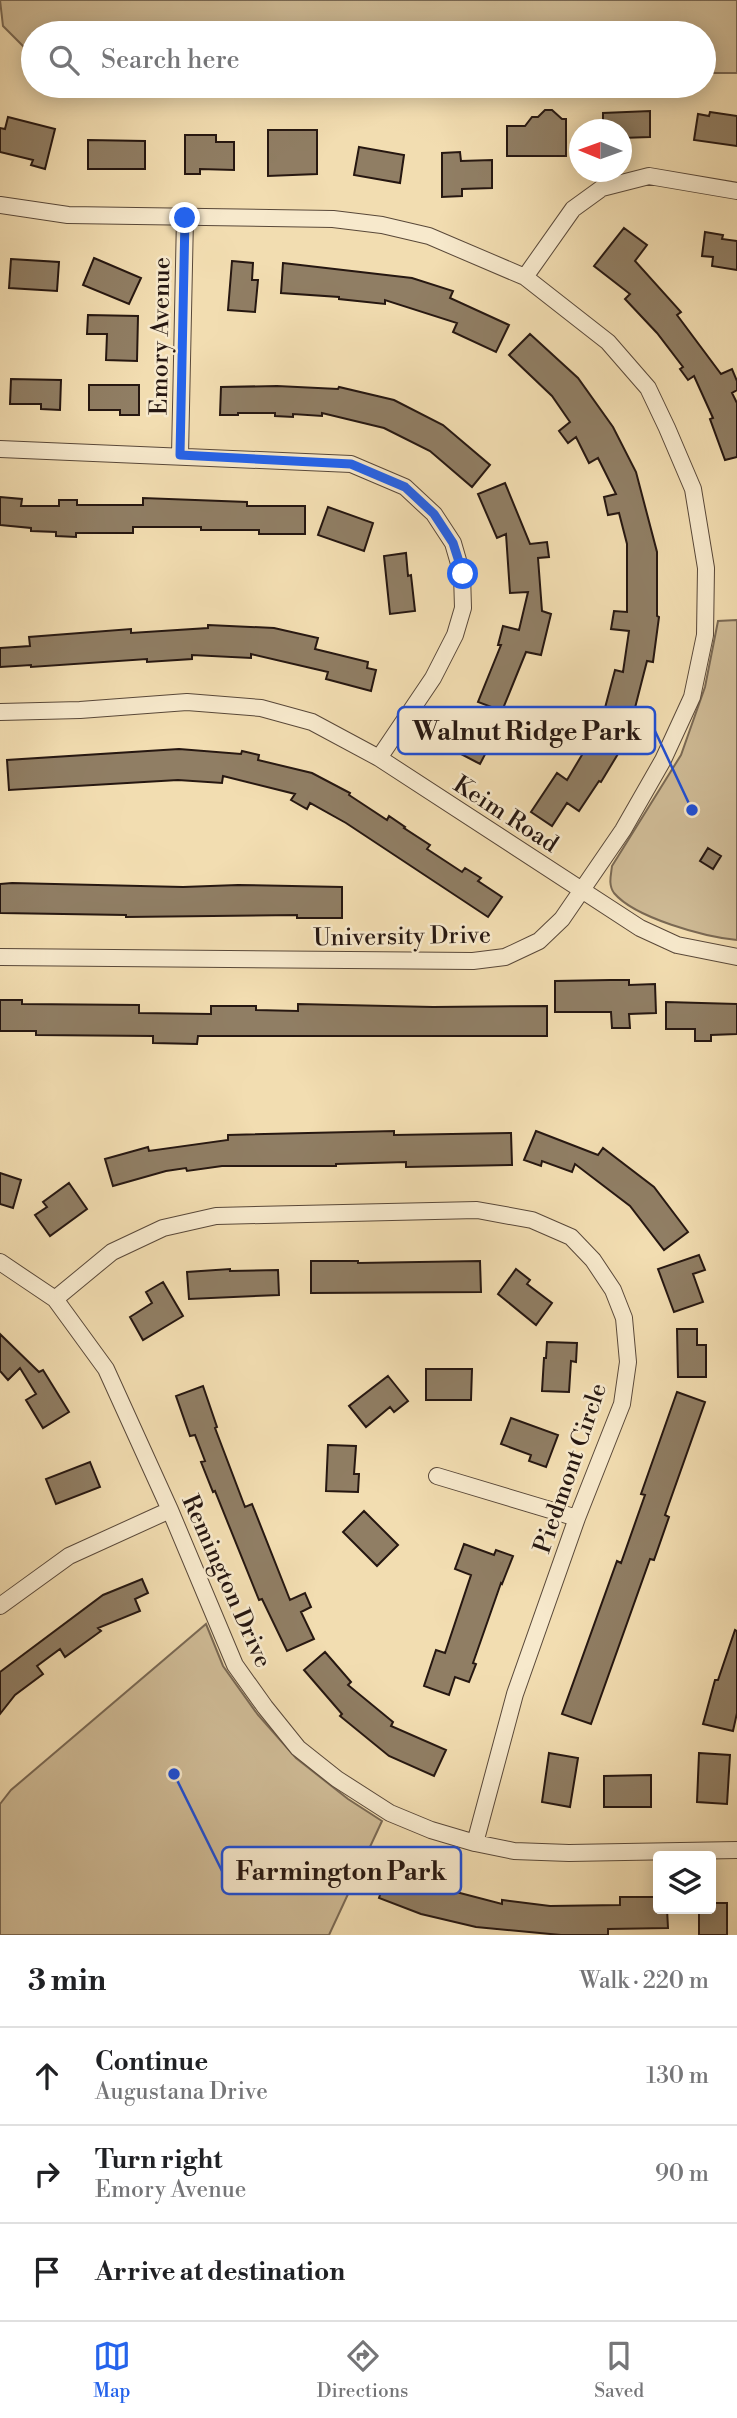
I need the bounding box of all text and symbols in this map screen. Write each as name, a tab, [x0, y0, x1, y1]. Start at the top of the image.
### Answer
search box	[21, 21, 716, 98]
icon: search	[45, 41, 83, 79]
text: Search here	[101, 44, 240, 76]
north arrow	[569, 119, 632, 182]
route end	[169, 202, 200, 233]
street label: Emory Avenue	[145, 257, 177, 415]
route start	[447, 558, 478, 589]
callout: Walnut Ridge Park	[398, 707, 655, 754]
text: Walnut Ridge Park	[412, 716, 642, 748]
street label: Keim Road	[447, 770, 564, 860]
street label: University Drive	[313, 920, 491, 954]
street label: Piedmont Circle	[528, 1379, 614, 1557]
street label: Remington Drive	[175, 1490, 278, 1673]
callout: Farmington Park	[222, 1847, 461, 1894]
map controls	[653, 1851, 716, 1914]
button: layers	[653, 1851, 716, 1914]
text: Farmington Park	[236, 1856, 447, 1888]
text: 3 min	[28, 1962, 106, 2000]
text: Walk · 220 m	[580, 1967, 709, 1995]
text: Continue	[95, 2046, 208, 2078]
icon: ahead	[28, 2057, 66, 2095]
text: 130 m	[646, 2062, 709, 2090]
text: Augustana Drive	[95, 2078, 268, 2106]
text: Turn right	[95, 2144, 223, 2176]
icon: right	[28, 2155, 66, 2193]
text: 90 m	[655, 2160, 709, 2188]
text: Emory Avenue	[95, 2176, 246, 2204]
icon: arrive	[28, 2253, 66, 2291]
text: Arrive at destination	[95, 2256, 345, 2288]
tab: Map	[93, 2337, 131, 2403]
tab: Directions	[317, 2337, 408, 2403]
tab: Saved	[594, 2337, 644, 2403]

